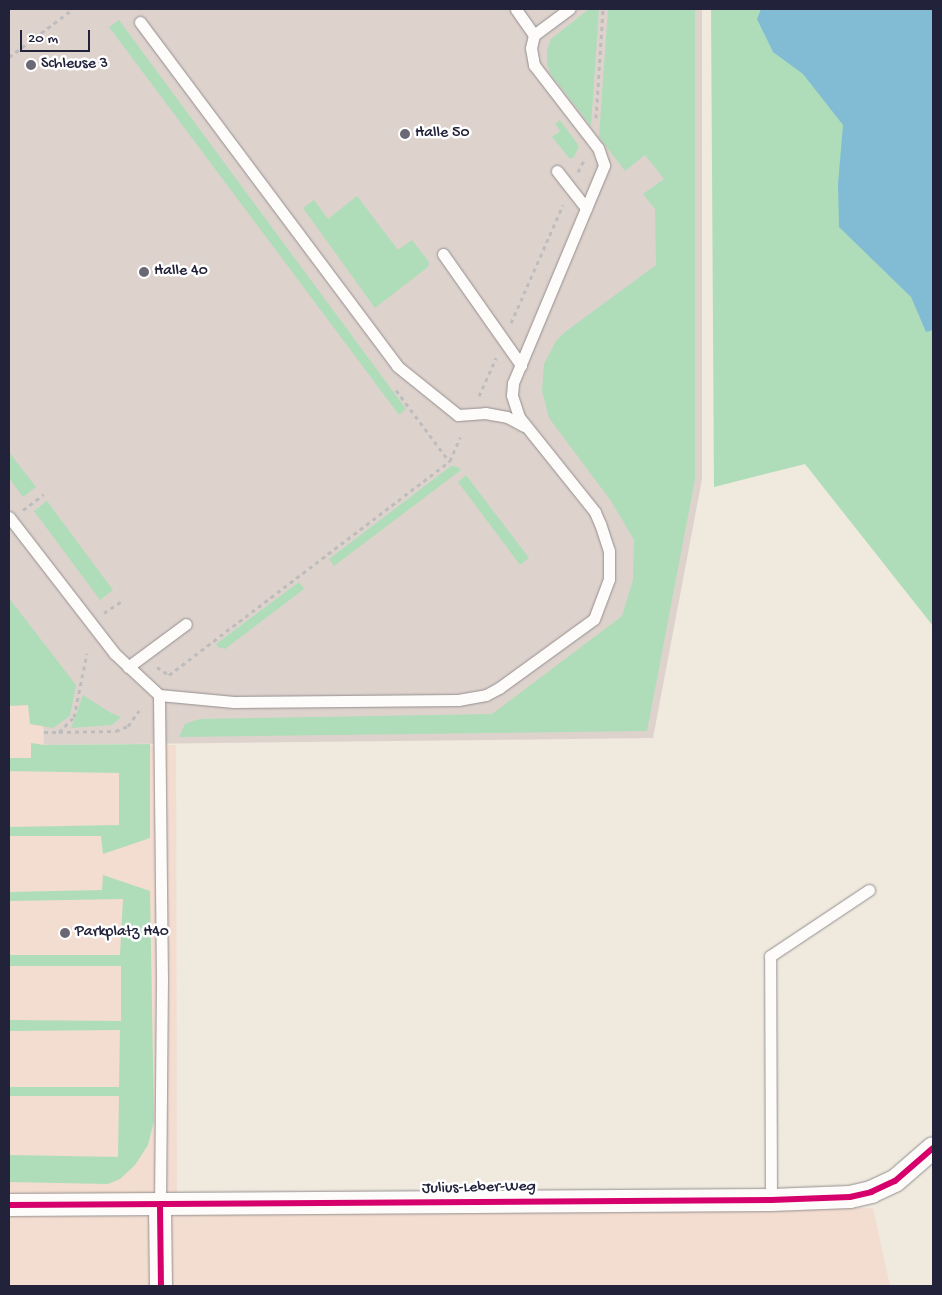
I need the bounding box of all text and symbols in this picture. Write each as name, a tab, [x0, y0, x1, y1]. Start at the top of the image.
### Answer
scale bar	[22, 20, 92, 52]
text: 20 m	[28, 30, 58, 48]
place label: Schleuse 3	[41, 55, 108, 75]
marker: Schleuse 3	[25, 59, 37, 71]
place label: Halle 50	[415, 124, 470, 144]
marker: Halle 50	[399, 128, 411, 140]
place label: Halle 40	[154, 262, 208, 282]
marker: Halle 40	[138, 266, 150, 278]
place label: Parkplatz H40	[75, 923, 169, 943]
marker: Parkplatz H40	[59, 927, 71, 939]
street label: Julius-Leber-Weg	[422, 1178, 536, 1200]

